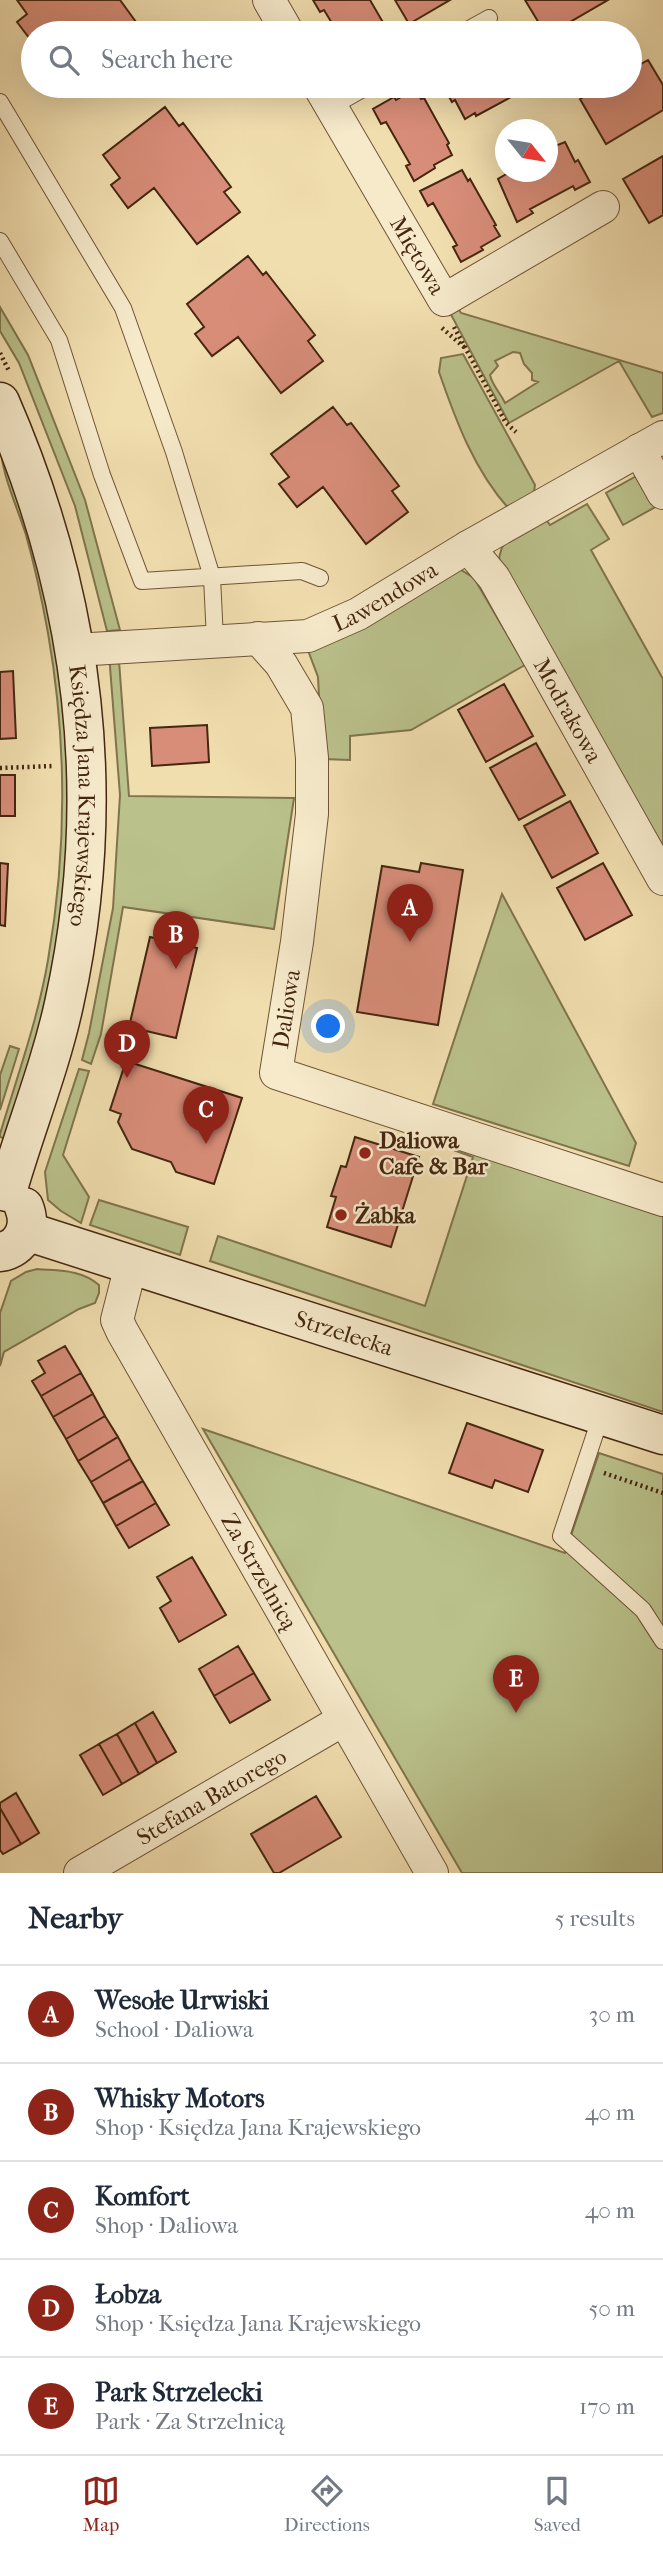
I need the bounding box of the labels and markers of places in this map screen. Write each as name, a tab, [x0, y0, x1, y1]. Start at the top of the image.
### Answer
pin: A	[387, 884, 433, 942]
pin: B	[153, 911, 199, 969]
pin: D	[104, 1020, 150, 1078]
pin: C	[183, 1086, 229, 1144]
place label: Daliowa Cafe & Bar	[379, 1127, 489, 1180]
marker: Daliowa Cafe & Bar	[357, 1145, 373, 1161]
place label: Żabka	[355, 1201, 417, 1229]
marker: Żabka	[333, 1207, 349, 1223]
pin: E	[493, 1655, 539, 1713]

